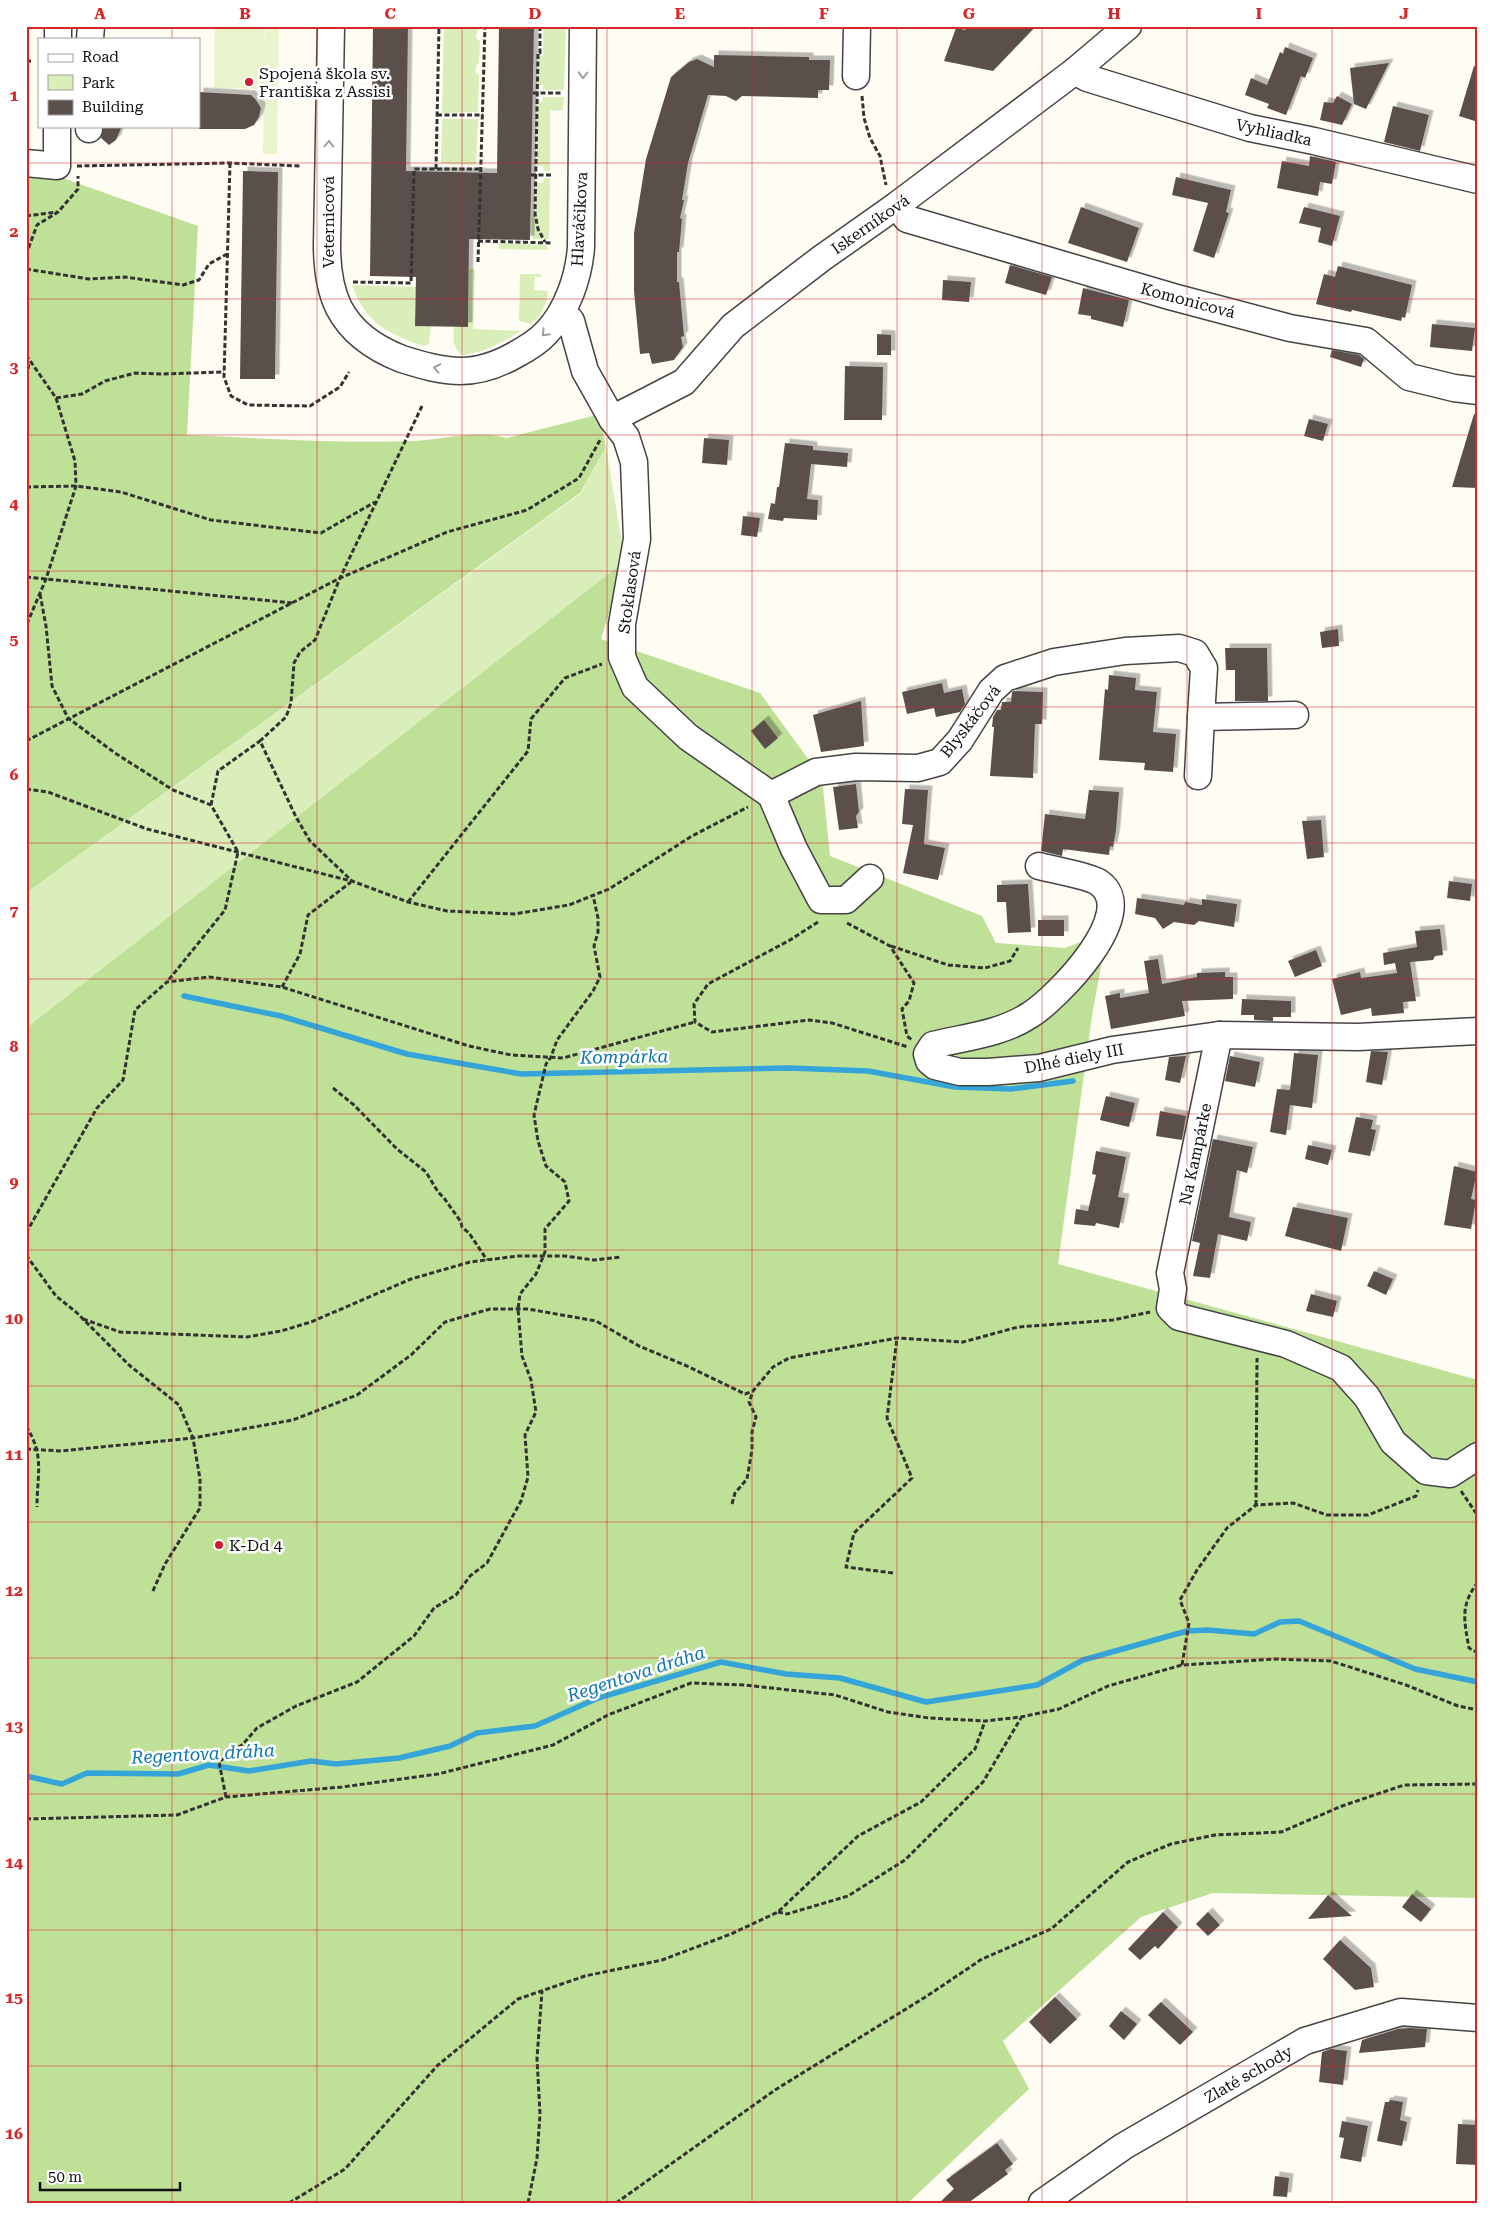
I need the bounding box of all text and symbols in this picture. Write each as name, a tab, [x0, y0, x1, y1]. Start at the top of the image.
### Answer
text: A	[94, 4, 106, 23]
text: B	[239, 4, 251, 23]
text: C	[384, 4, 396, 23]
text: D	[529, 4, 542, 23]
text: E	[675, 4, 685, 23]
text: F	[819, 4, 829, 23]
text: G	[963, 4, 976, 23]
text: H	[1107, 4, 1121, 23]
text: I	[1256, 4, 1262, 23]
text: J	[1399, 4, 1409, 23]
legend	[38, 38, 200, 128]
text: Road	[82, 48, 119, 66]
place label: Spojená škola sv. Františka z Assisi	[259, 64, 391, 101]
one-way arrow	[578, 72, 588, 79]
text: Park	[82, 74, 116, 92]
marker: Spojená škola sv. Františka z Assisi	[243, 76, 255, 88]
text: 1	[10, 86, 19, 105]
text: Building	[82, 98, 144, 116]
street label: Vyhliadka	[1234, 115, 1314, 150]
one-way arrow	[324, 140, 334, 148]
street label: Hlaváčikova	[568, 171, 591, 267]
street label: Veternicová	[319, 176, 338, 268]
street label: Iskerníková	[828, 190, 913, 258]
text: 2	[10, 222, 19, 241]
street label: Komonicová	[1139, 279, 1238, 322]
one-way arrow	[542, 328, 551, 337]
text: 3	[10, 358, 19, 377]
one-way arrow	[432, 364, 441, 374]
text: 4	[10, 494, 19, 513]
street label: Stoklasová	[614, 549, 645, 635]
text: 5	[10, 630, 19, 649]
street label: Blyskáčová	[936, 681, 1005, 761]
text: 6	[10, 765, 19, 784]
text: 7	[10, 901, 19, 920]
text: 8	[10, 1037, 19, 1056]
street label: Dlhé diely III	[1023, 1040, 1125, 1077]
water label: Kompárka	[579, 1045, 668, 1068]
street label: Na Kampárke	[1175, 1101, 1216, 1207]
text: 9	[10, 1173, 19, 1192]
text: 10	[5, 1309, 23, 1328]
text: 11	[5, 1445, 23, 1464]
place label: K-Dd 4	[229, 1536, 283, 1555]
marker: K-Dd 4	[213, 1539, 225, 1551]
text: 12	[5, 1581, 23, 1600]
water label: Regentova dráha	[563, 1641, 708, 1706]
text: 13	[5, 1717, 23, 1736]
water label: Regentova dráha	[130, 1739, 275, 1768]
text: 14	[5, 1853, 23, 1872]
text: 15	[5, 1988, 23, 2007]
street label: Zlaté schody	[1201, 2041, 1296, 2107]
text: 16	[5, 2124, 23, 2143]
scale bar	[40, 2159, 180, 2191]
text: 50 m	[48, 2168, 83, 2186]

